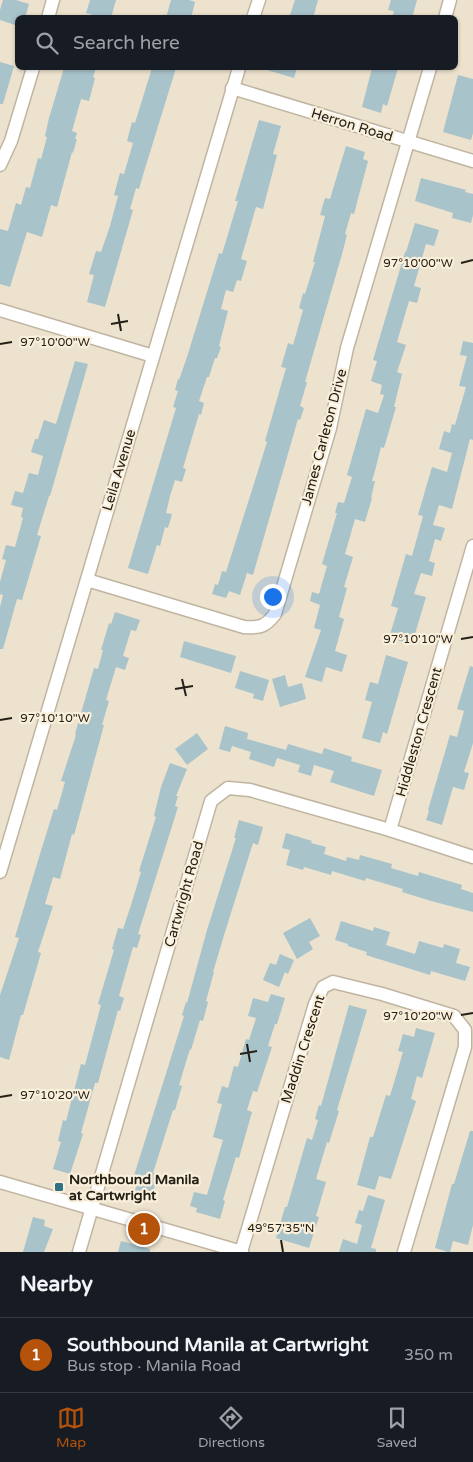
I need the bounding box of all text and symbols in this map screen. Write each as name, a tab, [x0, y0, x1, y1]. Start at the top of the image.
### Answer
search box	[15, 15, 458, 70]
icon: search	[33, 29, 61, 57]
text: Search here	[73, 32, 180, 54]
street label: Herron Road	[309, 104, 395, 146]
text: 97°10'00"W	[383, 256, 453, 270]
text: 97°10'00"W	[20, 335, 90, 349]
street label: James Carleton Drive	[298, 367, 350, 507]
street label: Leila Avenue	[99, 427, 140, 513]
your location	[260, 584, 286, 610]
text: 97°10'10"W	[383, 632, 453, 646]
street label: Hiddleston Crescent	[392, 665, 446, 799]
text: 97°10'10"W	[20, 711, 90, 725]
street label: Cartwright Road	[161, 839, 207, 949]
street label: Maddin Crescent	[277, 992, 329, 1105]
text: 97°10'20"W	[383, 1009, 453, 1023]
text: 97°10'20"W	[20, 1088, 90, 1102]
place label: Northbound Manila at Cartwright	[69, 1171, 200, 1204]
marker: Northbound Manila at Cartwright	[53, 1181, 65, 1193]
pin: 1	[128, 1210, 160, 1248]
text: 49°57'35"N	[248, 1221, 315, 1235]
text: Nearby	[20, 1272, 93, 1297]
text: Southbound Manila at Cartwright	[67, 1334, 369, 1356]
text: 1	[31, 1345, 41, 1365]
text: 350 m	[404, 1345, 453, 1365]
text: Bus stop · Manila Road	[67, 1356, 241, 1376]
tab: Map	[56, 1404, 86, 1451]
tab: Directions	[198, 1404, 265, 1451]
tab: Saved	[377, 1404, 417, 1451]

